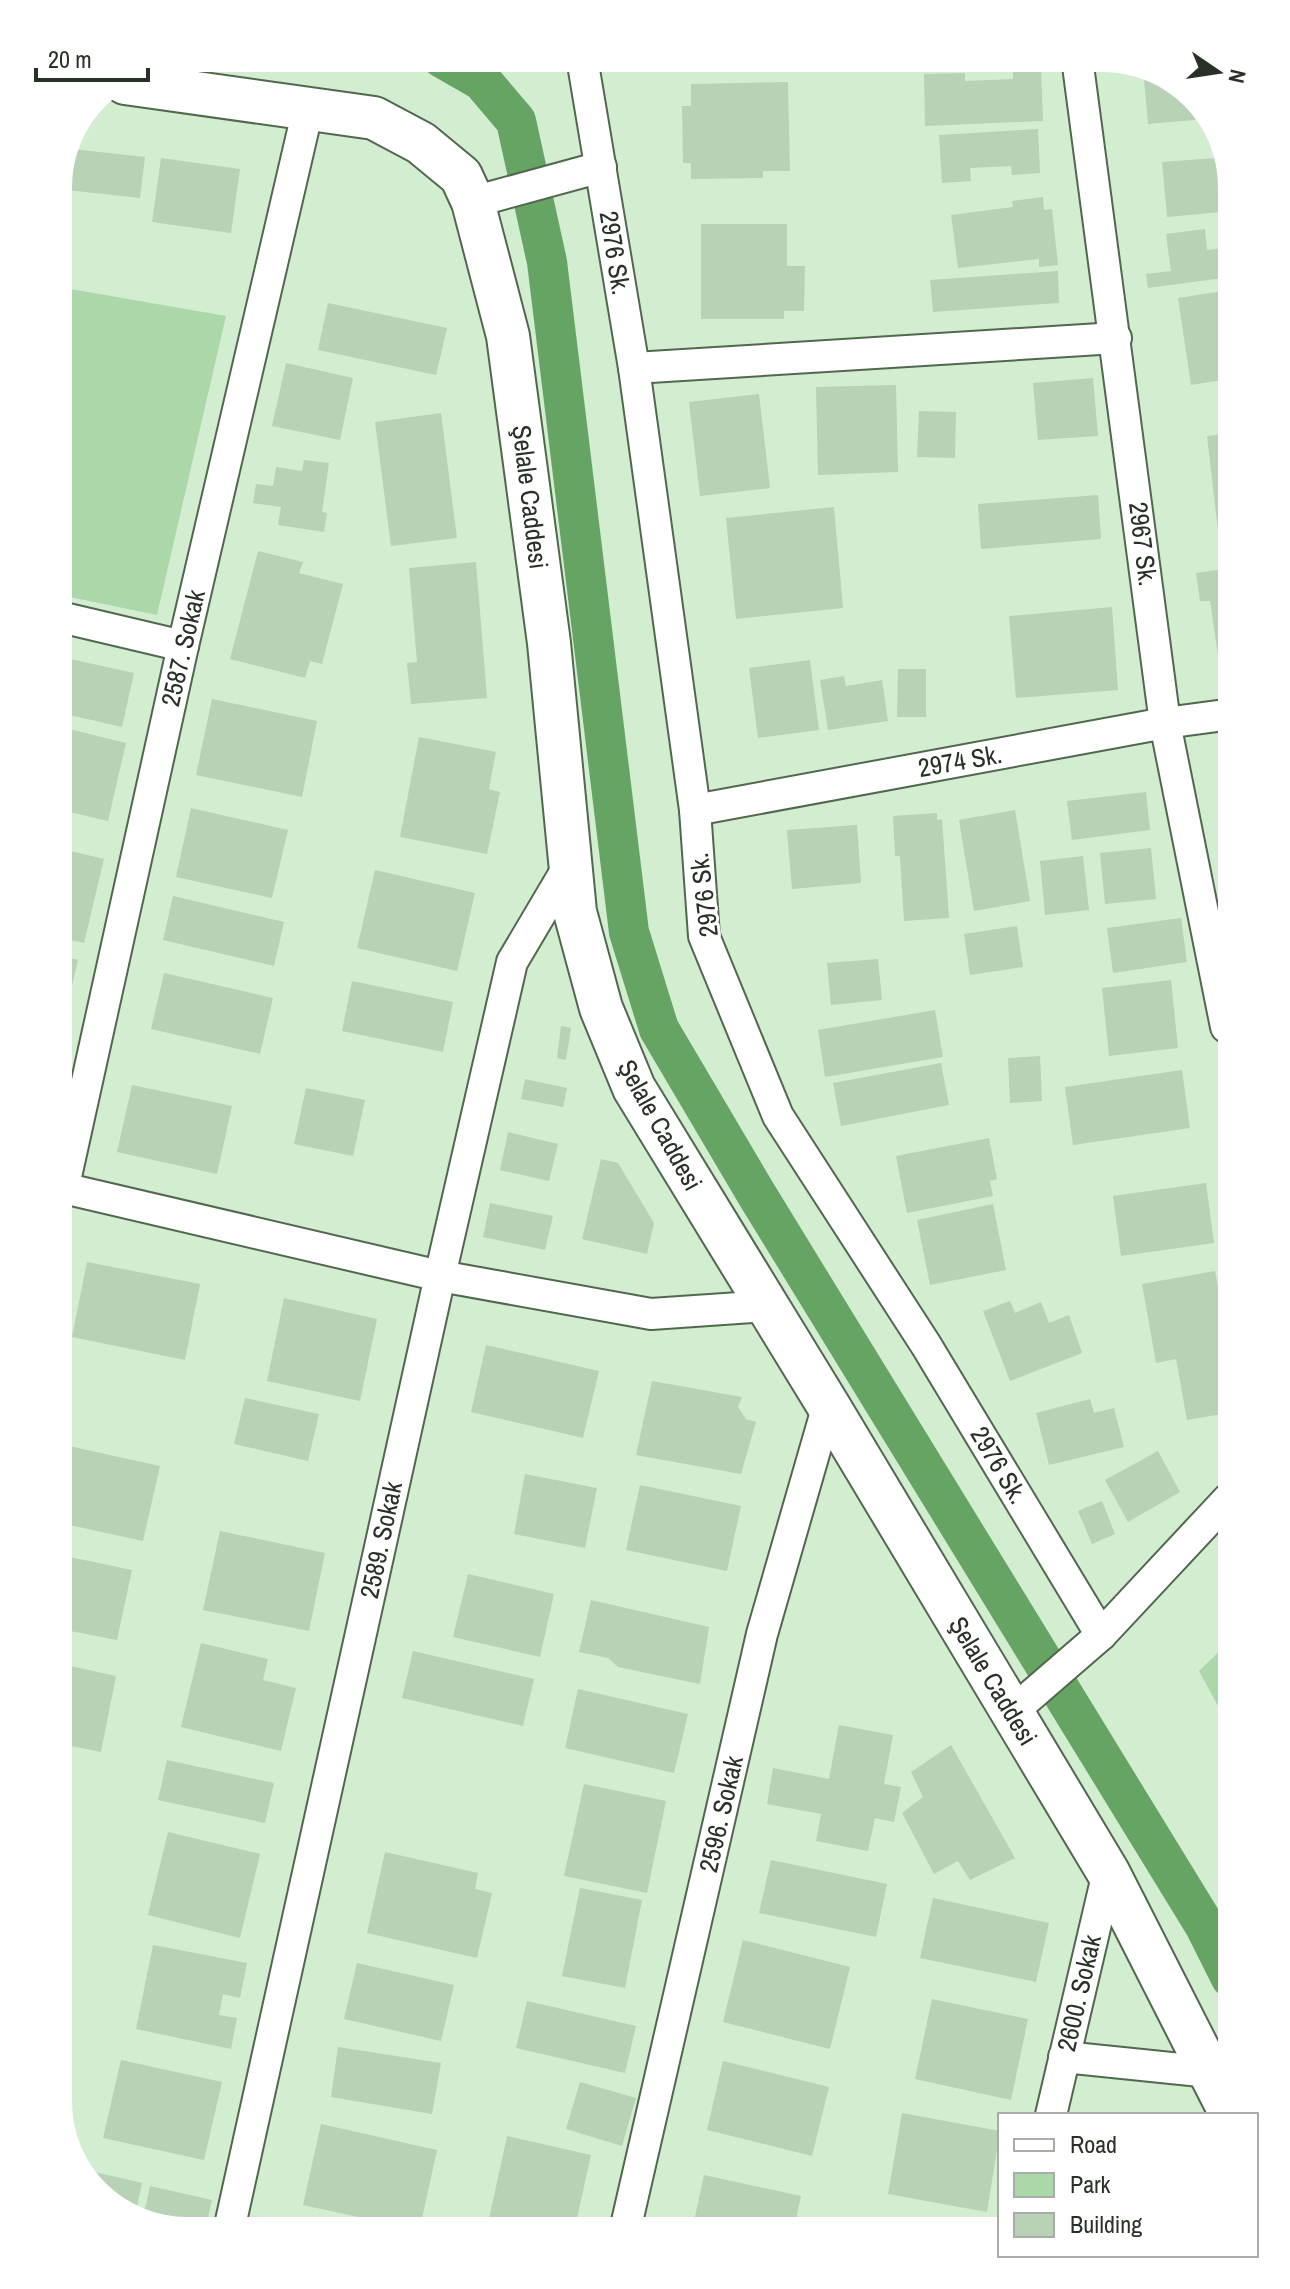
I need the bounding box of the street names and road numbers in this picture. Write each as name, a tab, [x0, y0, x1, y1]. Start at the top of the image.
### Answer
street label: 2976 Sk.	[592, 209, 639, 297]
street label: Şelale Caddesi	[504, 423, 557, 571]
street label: 2967 Sk.	[1121, 500, 1166, 588]
street label: 2587. Sokak	[152, 586, 213, 710]
street label: 2974 Sk.	[915, 736, 1004, 785]
street label: 2976 Sk.	[681, 851, 726, 939]
street label: Şelale Caddesi	[610, 1053, 711, 1196]
street label: 2976 Sk.	[963, 1420, 1036, 1510]
street label: 2589. Sokak	[351, 1478, 410, 1602]
street label: Şelale Caddesi	[941, 1610, 1046, 1752]
street label: 2596. Sokak	[690, 1752, 751, 1876]
street label: 2600. Sokak	[1048, 1931, 1109, 2055]

